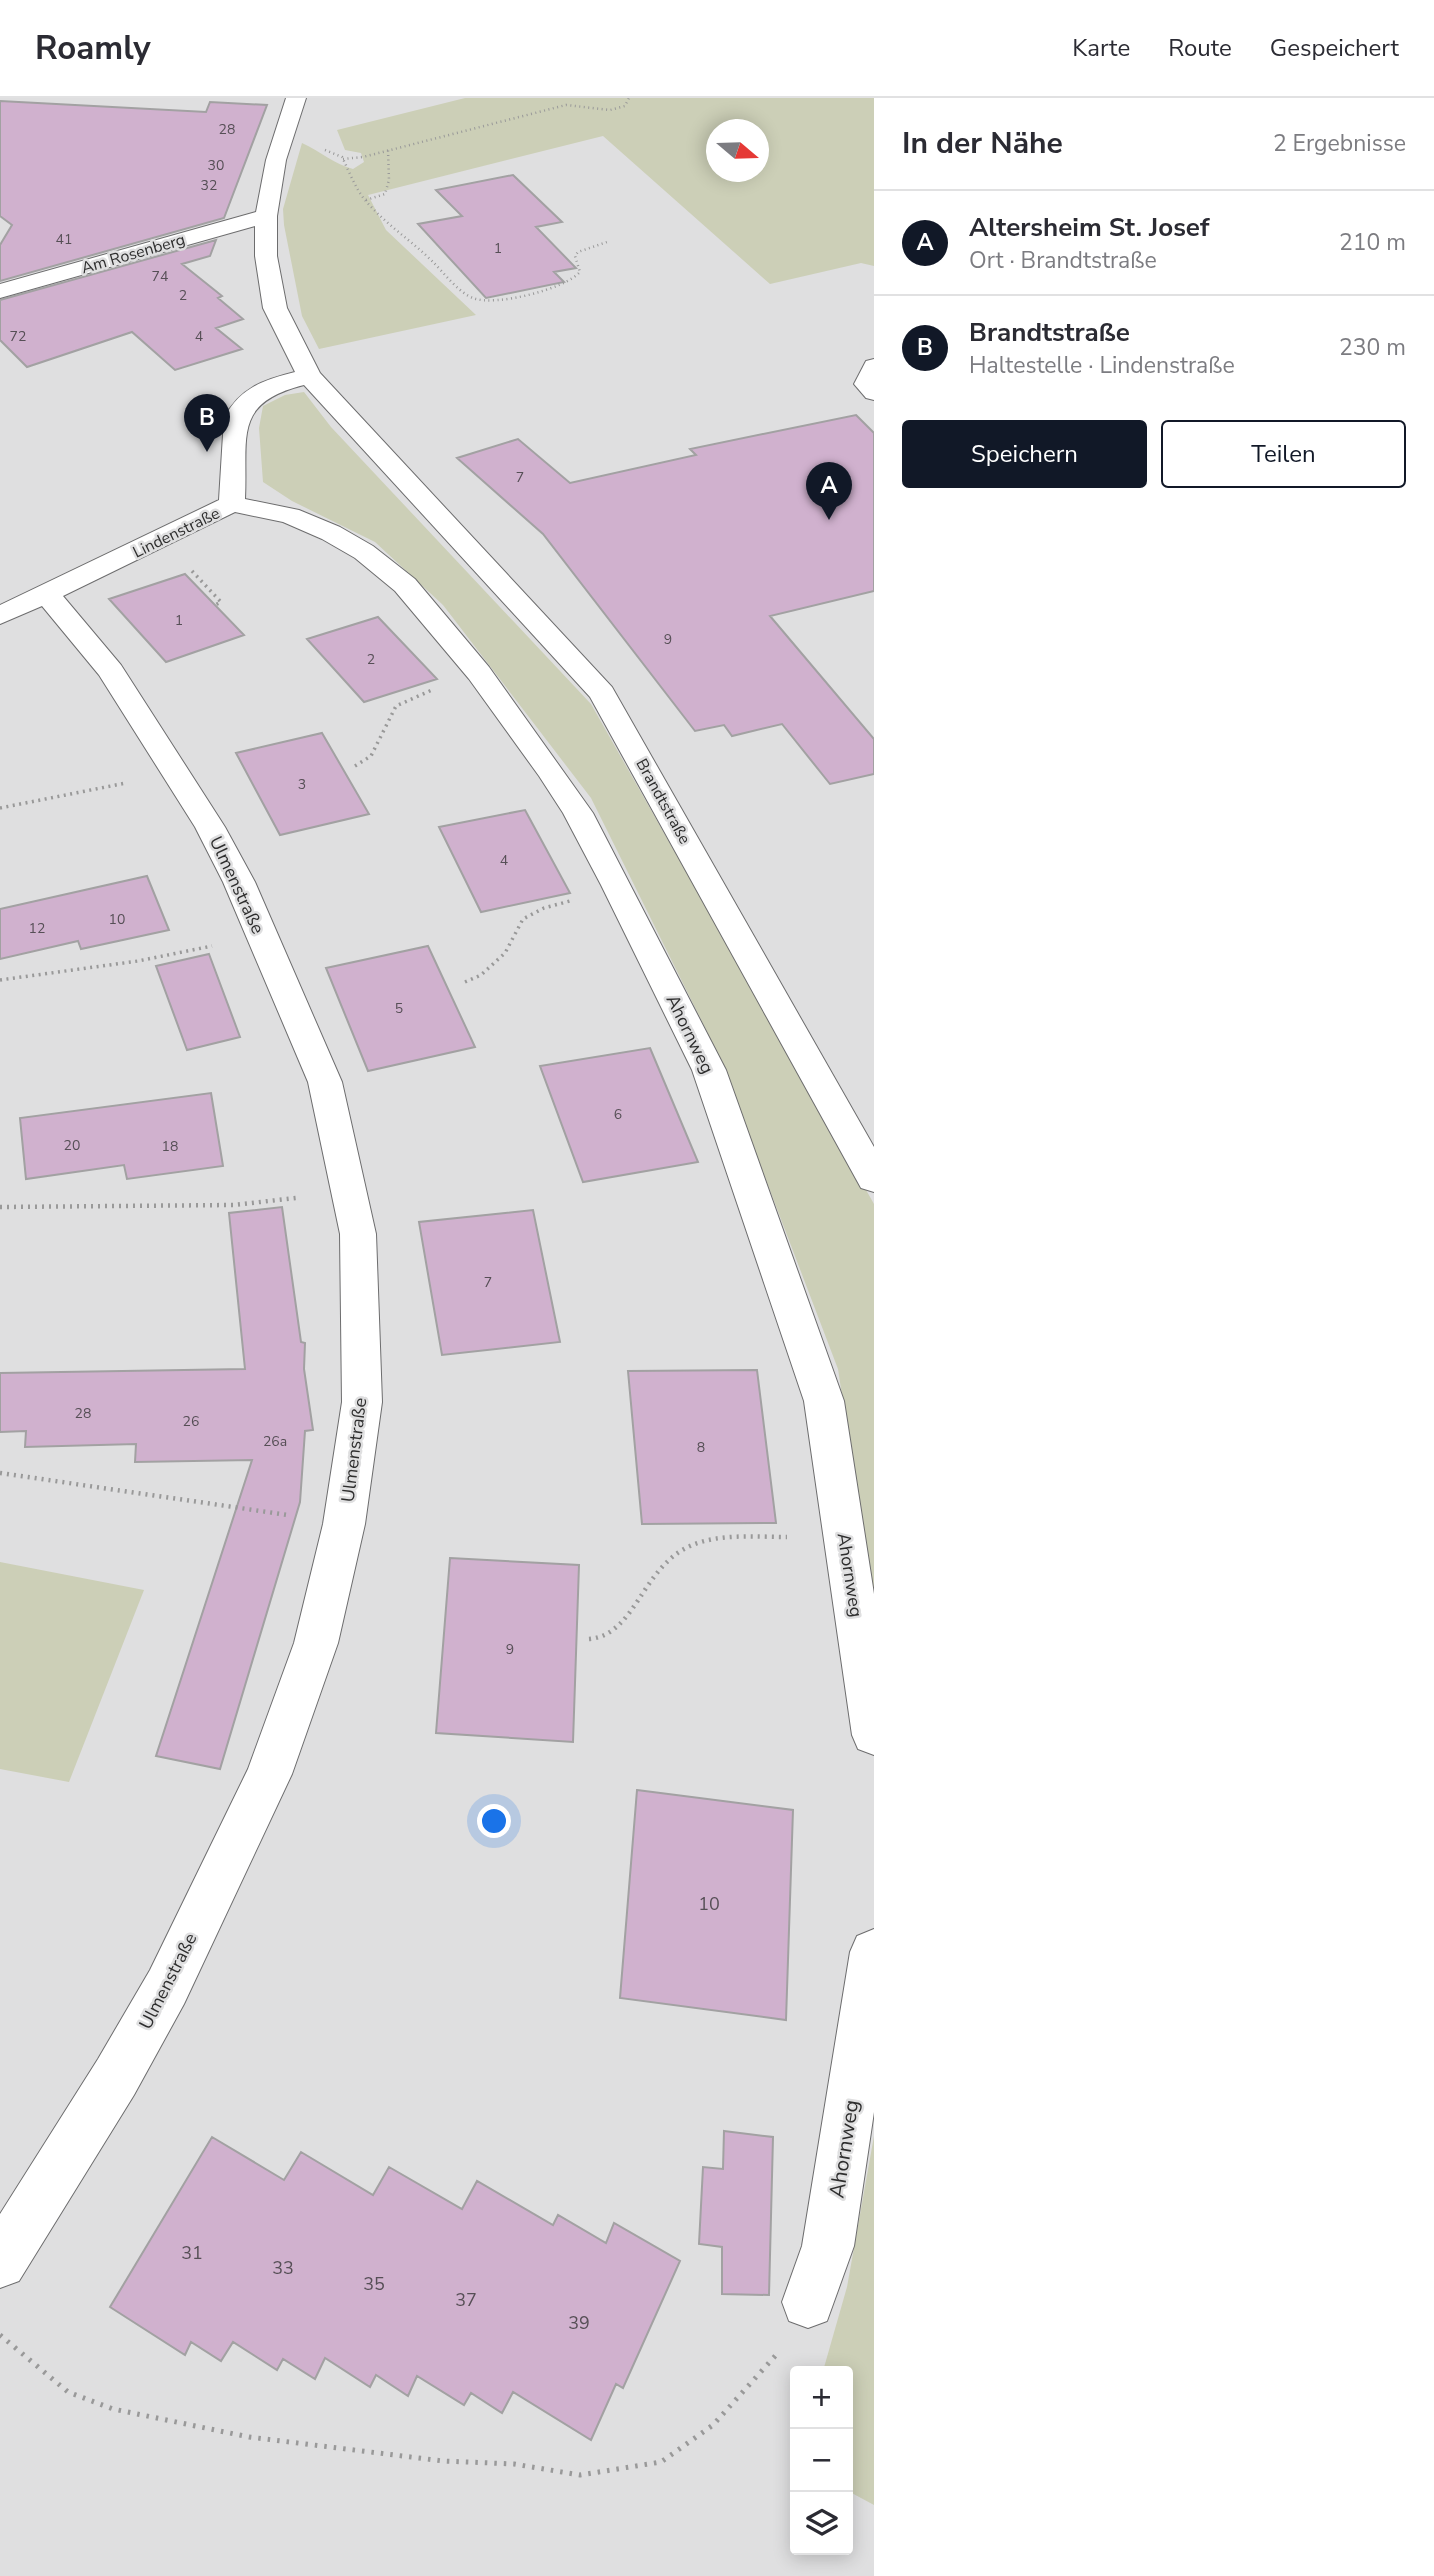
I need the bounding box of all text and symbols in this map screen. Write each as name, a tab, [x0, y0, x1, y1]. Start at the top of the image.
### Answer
text: Roamly	[35, 26, 151, 71]
text: Karte	[1072, 32, 1130, 64]
text: Route	[1168, 32, 1232, 64]
text: Gespeichert	[1270, 32, 1399, 64]
north arrow	[706, 119, 769, 182]
house number: 28	[219, 120, 235, 139]
text: In der Nähe	[902, 123, 1063, 164]
text: 2 Ergebnisse	[1273, 128, 1406, 159]
house number: 30	[208, 156, 224, 175]
house number: 32	[201, 176, 217, 195]
text: Altersheim St. Josef	[969, 210, 1209, 245]
text: A	[916, 227, 934, 258]
text: 210 m	[1339, 227, 1406, 258]
street label: Am Rosenberg	[79, 229, 188, 279]
house number: 41	[56, 230, 72, 249]
house number: 1	[494, 239, 502, 258]
text: Ort · Brandtstraße	[969, 245, 1157, 276]
house number: 74	[152, 267, 168, 286]
house number: 2	[179, 286, 187, 305]
text: Brandtstraße	[969, 315, 1130, 350]
house number: 72	[10, 327, 26, 346]
house number: 4	[195, 327, 203, 346]
text: B	[917, 332, 933, 363]
text: 230 m	[1339, 332, 1406, 363]
text: Haltestelle · Lindenstraße	[969, 350, 1235, 381]
pin: B	[184, 394, 230, 452]
button: Speichern	[902, 420, 1147, 488]
button: Teilen	[1161, 420, 1406, 488]
pin: A	[806, 462, 852, 520]
house number: 7	[516, 468, 524, 487]
street label: Lindenstraße	[129, 502, 224, 563]
house number: 1	[175, 611, 183, 630]
house number: 9	[664, 630, 672, 649]
house number: 2	[367, 650, 375, 669]
street label: Brandtstraße	[631, 755, 696, 848]
house number: 3	[298, 775, 306, 794]
street label: Ulmenstraße	[204, 832, 270, 938]
house number: 4	[500, 851, 508, 870]
house number: 10	[109, 910, 125, 929]
house number: 12	[29, 919, 45, 938]
street label: Ahornweg	[661, 991, 719, 1077]
house number: 5	[395, 999, 403, 1018]
house number: 6	[614, 1105, 622, 1124]
house number: 20	[64, 1136, 80, 1155]
house number: 18	[162, 1137, 178, 1156]
house number: 7	[484, 1273, 492, 1292]
street label: Ulmenstraße	[336, 1396, 372, 1504]
house number: 28	[75, 1404, 91, 1423]
house number: 26	[183, 1412, 199, 1431]
house number: 26a	[263, 1432, 287, 1451]
house number: 8	[697, 1438, 705, 1457]
street label: Ahornweg	[831, 1531, 869, 1619]
house number: 9	[506, 1640, 514, 1659]
your location	[477, 1804, 511, 1838]
house number: 10	[698, 1892, 720, 1916]
street label: Ulmenstraße	[133, 1929, 203, 2033]
street label: Ahornweg	[822, 2098, 866, 2200]
house number: 31	[181, 2241, 203, 2265]
house number: 33	[272, 2256, 294, 2280]
house number: 35	[363, 2272, 385, 2296]
house number: 37	[455, 2288, 477, 2312]
house number: 39	[568, 2311, 590, 2335]
map controls	[790, 2366, 853, 2555]
button: +	[790, 2366, 853, 2429]
button: −	[790, 2429, 853, 2492]
button: layers	[790, 2492, 853, 2555]

